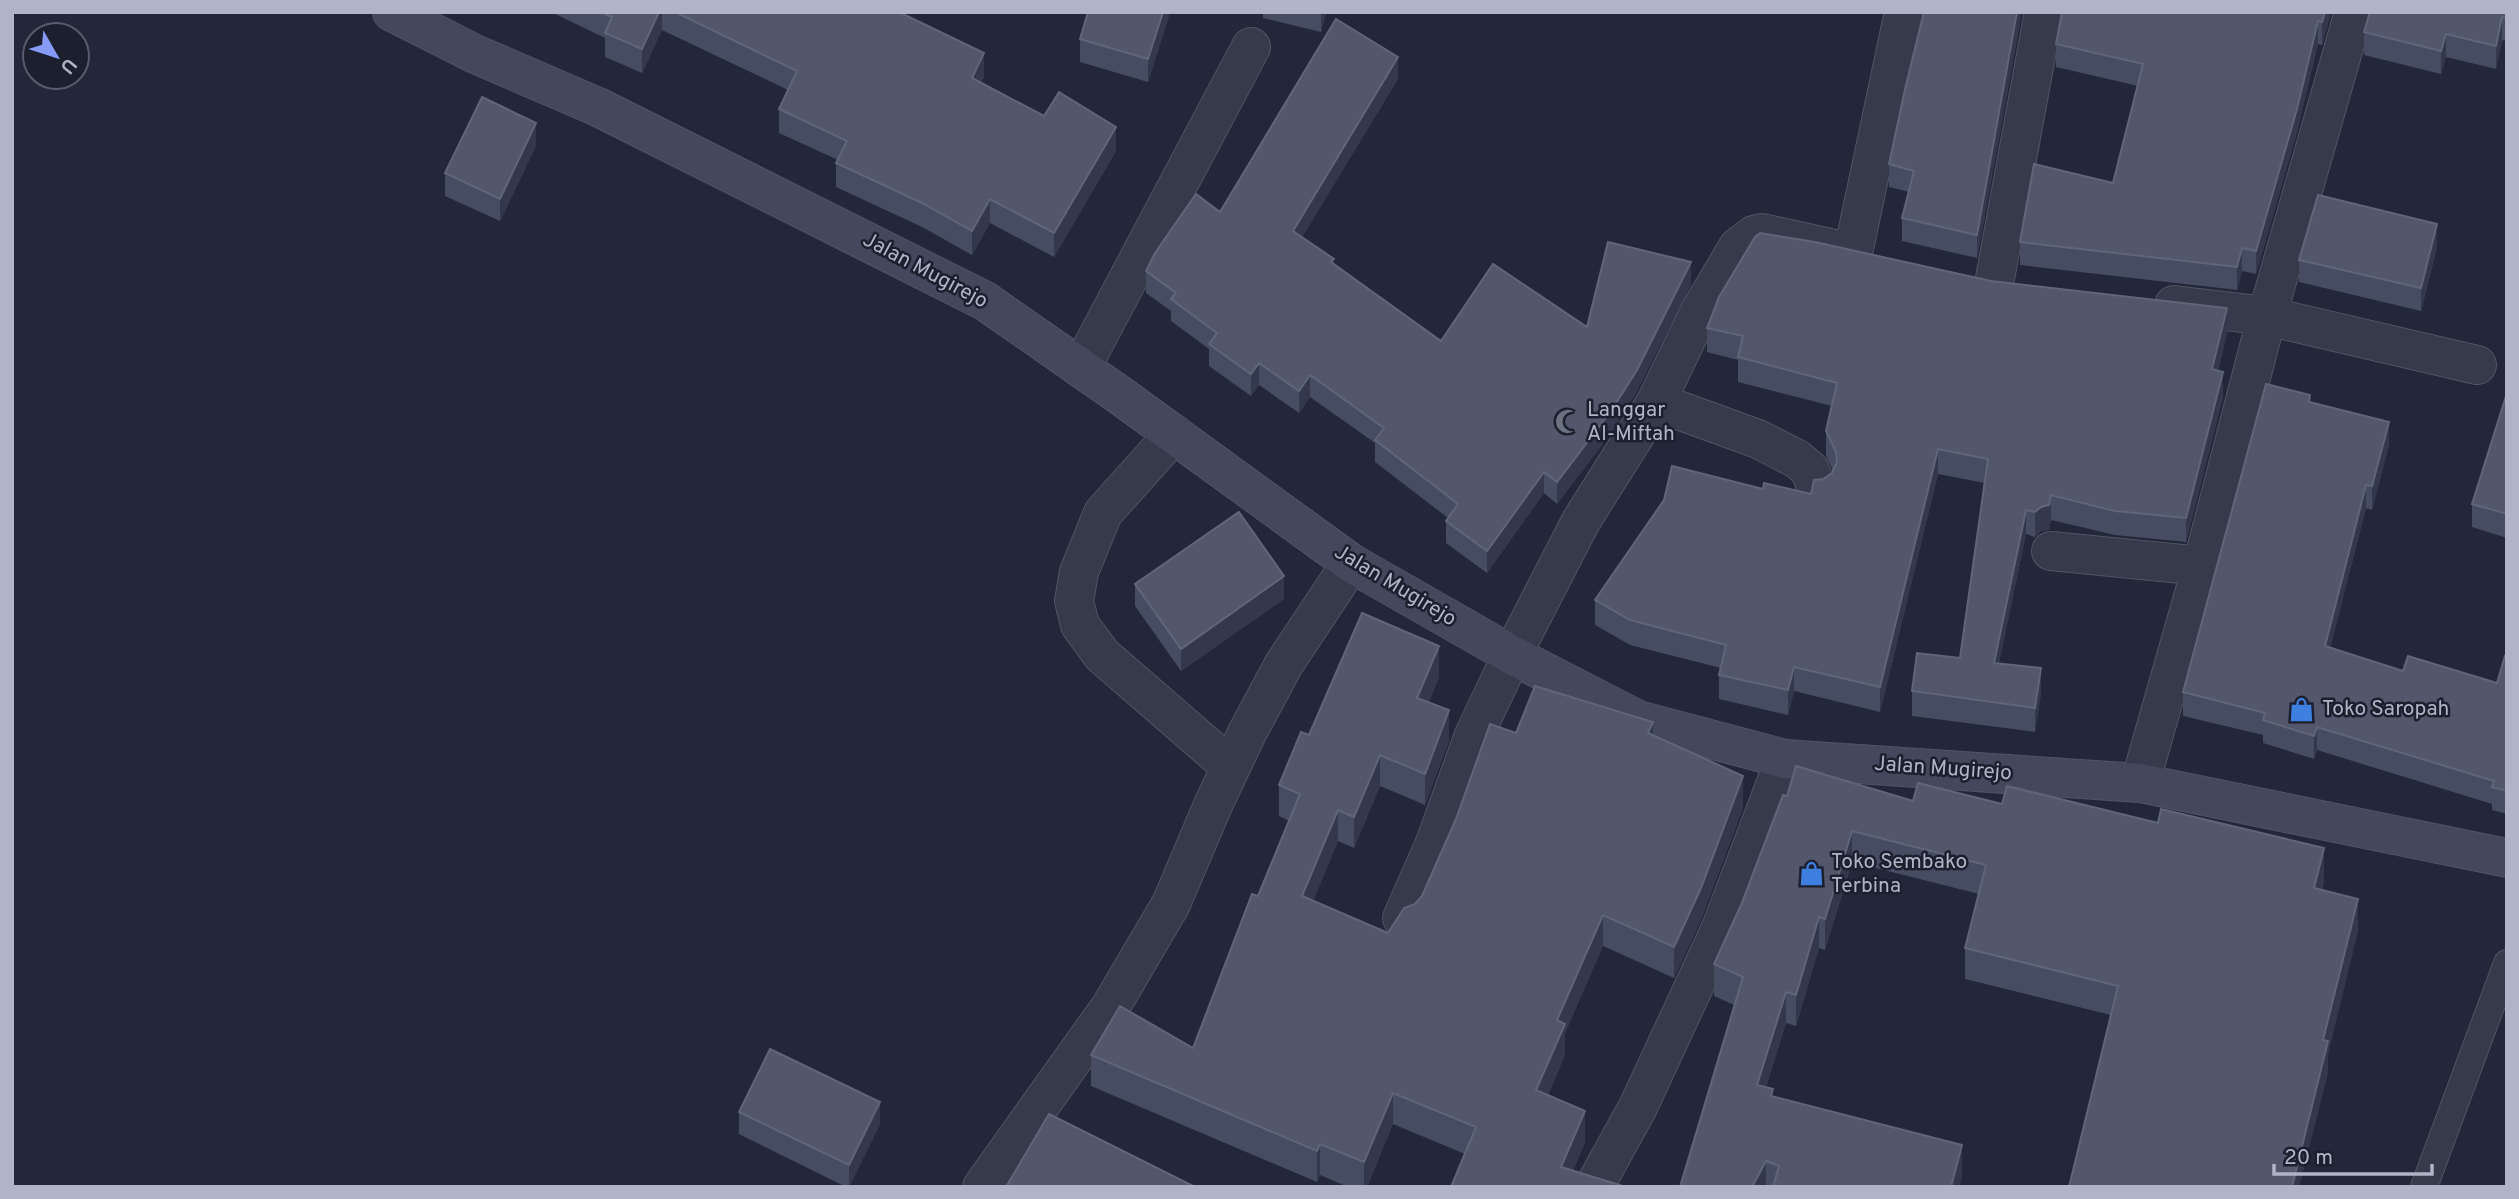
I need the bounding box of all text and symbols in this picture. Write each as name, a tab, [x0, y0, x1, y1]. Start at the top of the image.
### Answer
north arrow	[21, 21, 91, 91]
text: U	[54, 53, 81, 78]
street label: Jalan Mugirejo	[858, 227, 992, 315]
place label: Langgar Al-Miftah	[1587, 397, 1675, 448]
mosque icon: Langgar Al-Miftah	[1553, 408, 1581, 436]
street label: Jalan Mugirejo	[1329, 539, 1461, 633]
shop icon: Toko Saropah	[2288, 695, 2316, 723]
place label: Toko Saropah	[2322, 696, 2449, 723]
street label: Jalan Mugirejo	[1873, 751, 2013, 787]
place label: Toko Sembako Terbina	[1831, 849, 1967, 900]
shop icon: Toko Sembako Terbina	[1797, 860, 1825, 888]
scale bar	[2274, 1132, 2432, 1176]
text: 20 m	[2284, 1145, 2333, 1172]

